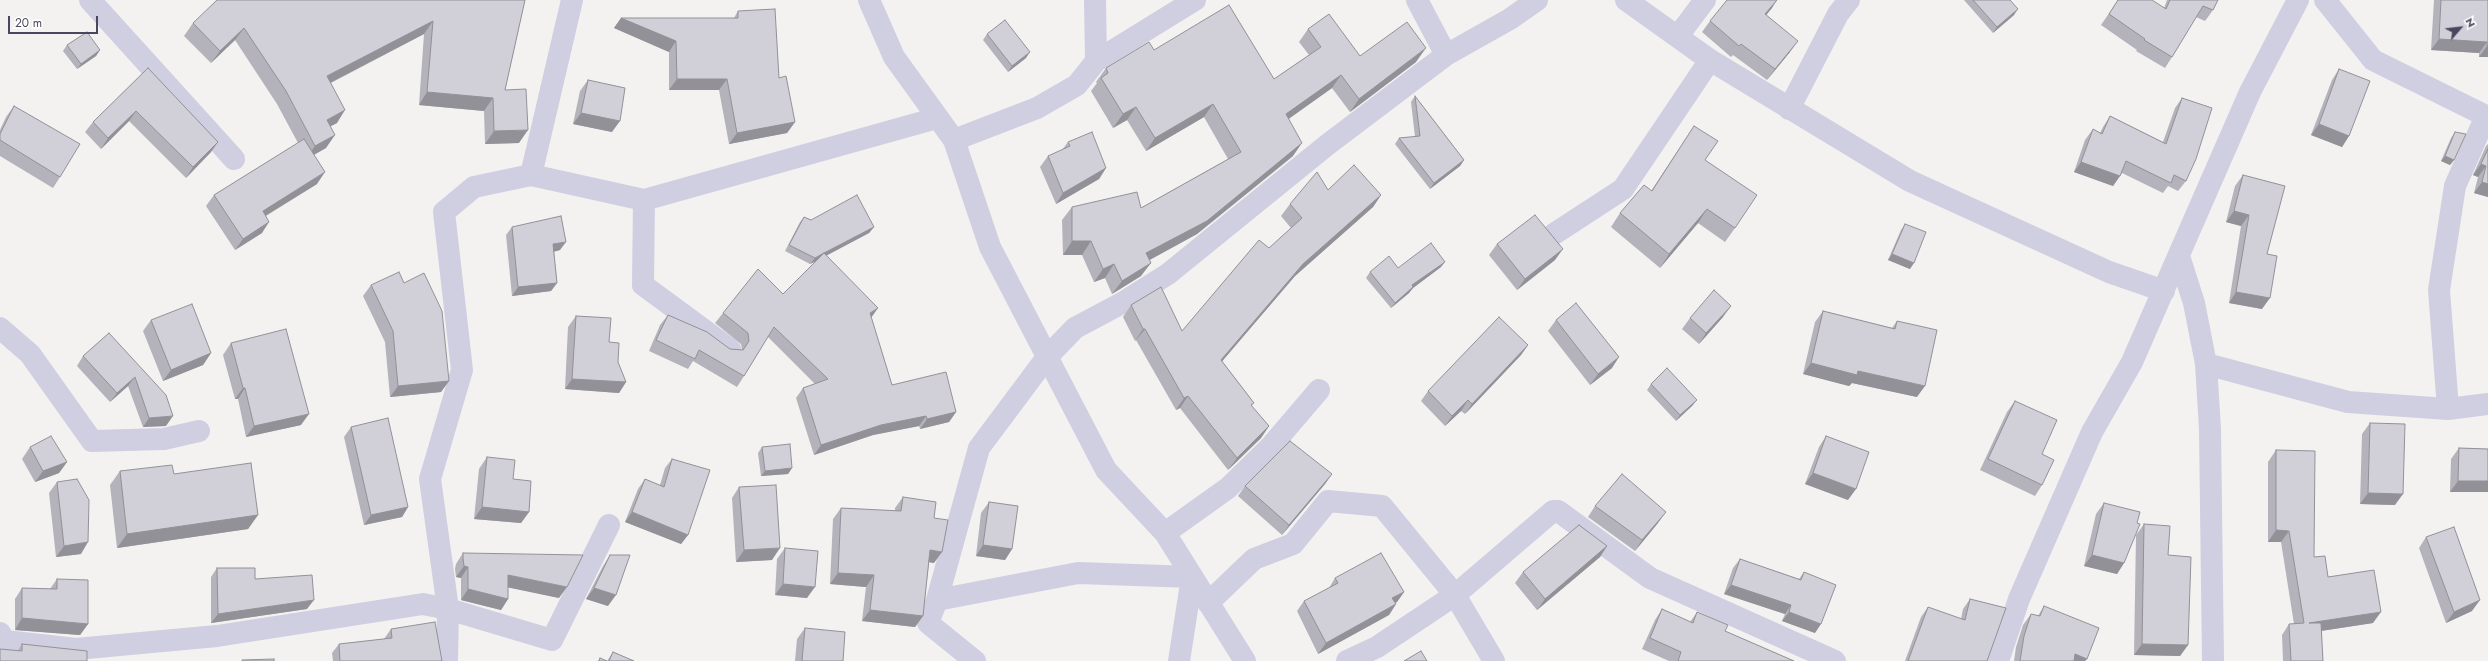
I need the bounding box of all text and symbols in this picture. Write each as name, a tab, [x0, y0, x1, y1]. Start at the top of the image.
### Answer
scale bar	[10, 8, 100, 34]
north arrow	[2440, 8, 2480, 48]
text: 20 m	[15, 14, 42, 32]
text: N	[2461, 15, 2480, 30]

